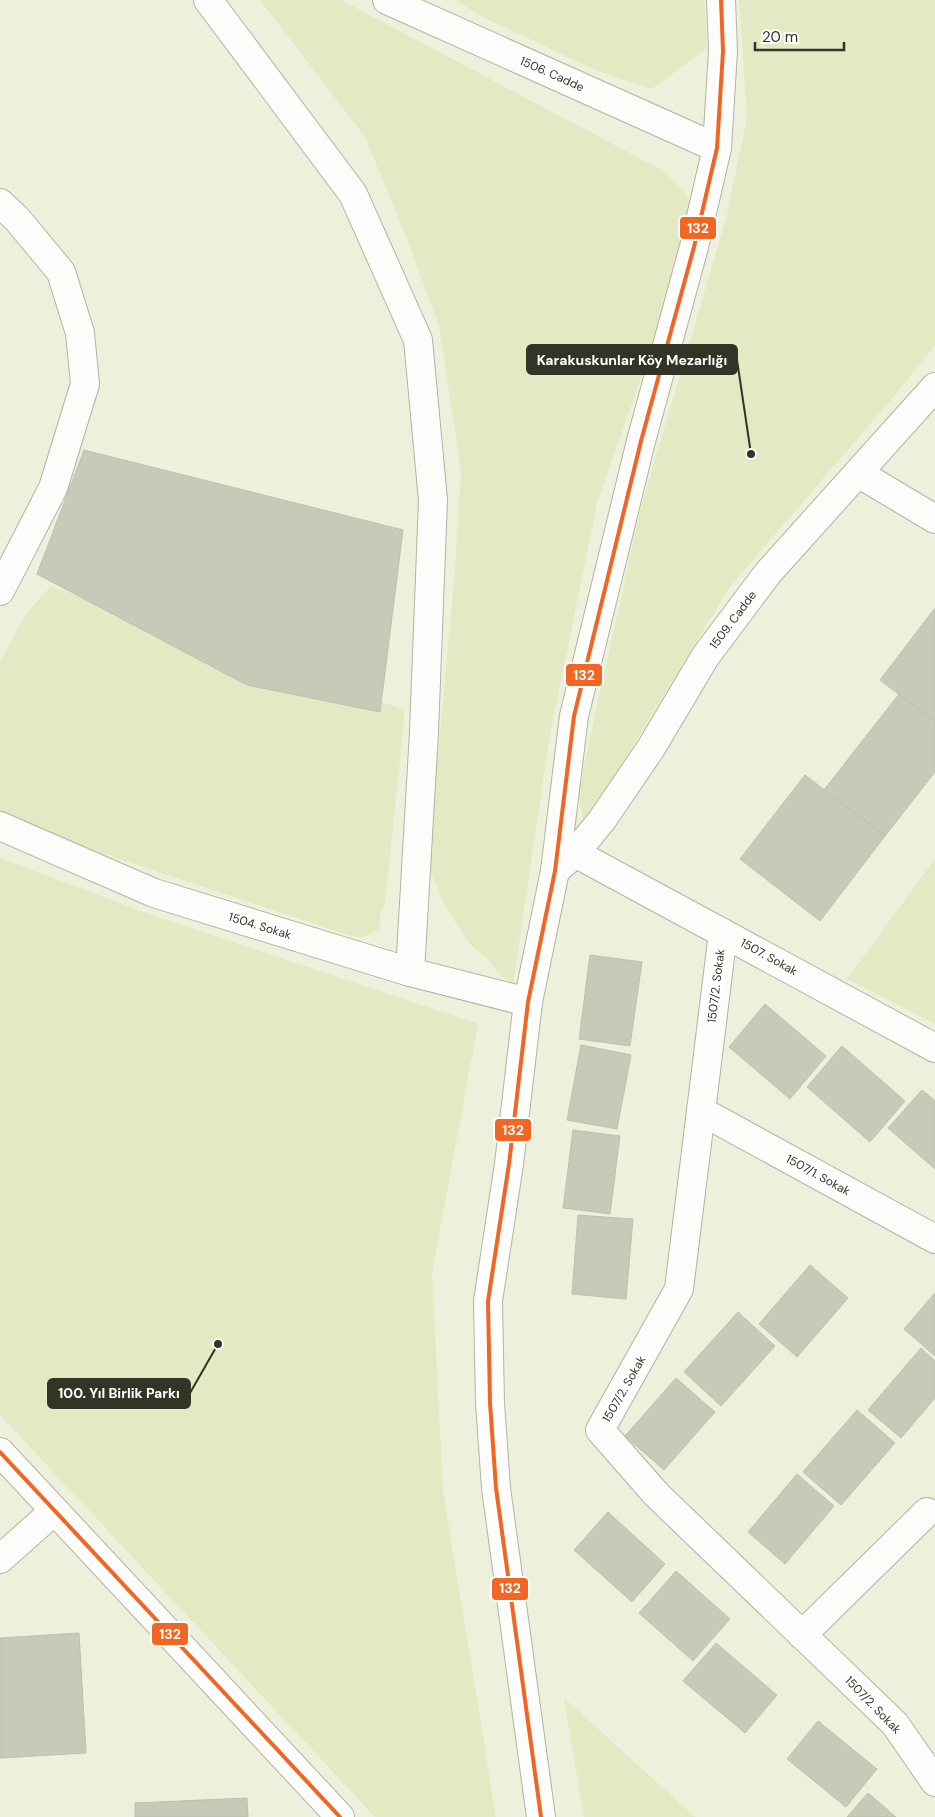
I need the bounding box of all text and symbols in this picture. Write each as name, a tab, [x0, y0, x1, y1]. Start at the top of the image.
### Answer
scale bar	[755, 20, 844, 52]
text: 20 m	[762, 27, 798, 47]
street label: 1506. Cadde	[517, 53, 587, 95]
line badge: 132	[679, 216, 717, 240]
text: 132	[687, 219, 709, 237]
callout: Karakuskunlar Köy Mezarlığı	[527, 345, 737, 374]
text: Karakuskunlar Köy Mezarlığı	[537, 351, 727, 369]
street label: 1509. Cadde	[706, 587, 760, 652]
line badge: 132	[565, 663, 603, 687]
text: 132	[573, 666, 595, 684]
street label: 1504. Sokak	[227, 909, 293, 943]
street label: 1507. Sokak	[738, 935, 800, 979]
street label: 1507/2. Sokak	[704, 948, 728, 1024]
line badge: 132	[494, 1118, 532, 1142]
text: 132	[502, 1121, 524, 1139]
street label: 1507/1. Sokak	[783, 1151, 853, 1199]
street label: 1507/2. Sokak	[598, 1353, 650, 1425]
callout: 100. Yıl Birlik Parkı	[48, 1379, 190, 1408]
text: 100. Yıl Birlik Parkı	[58, 1384, 180, 1402]
line badge: 132	[491, 1577, 529, 1601]
text: 132	[499, 1579, 521, 1597]
line badge: 132	[151, 1622, 189, 1646]
text: 132	[159, 1625, 181, 1643]
street label: 1507/2. Sokak	[841, 1673, 905, 1737]

